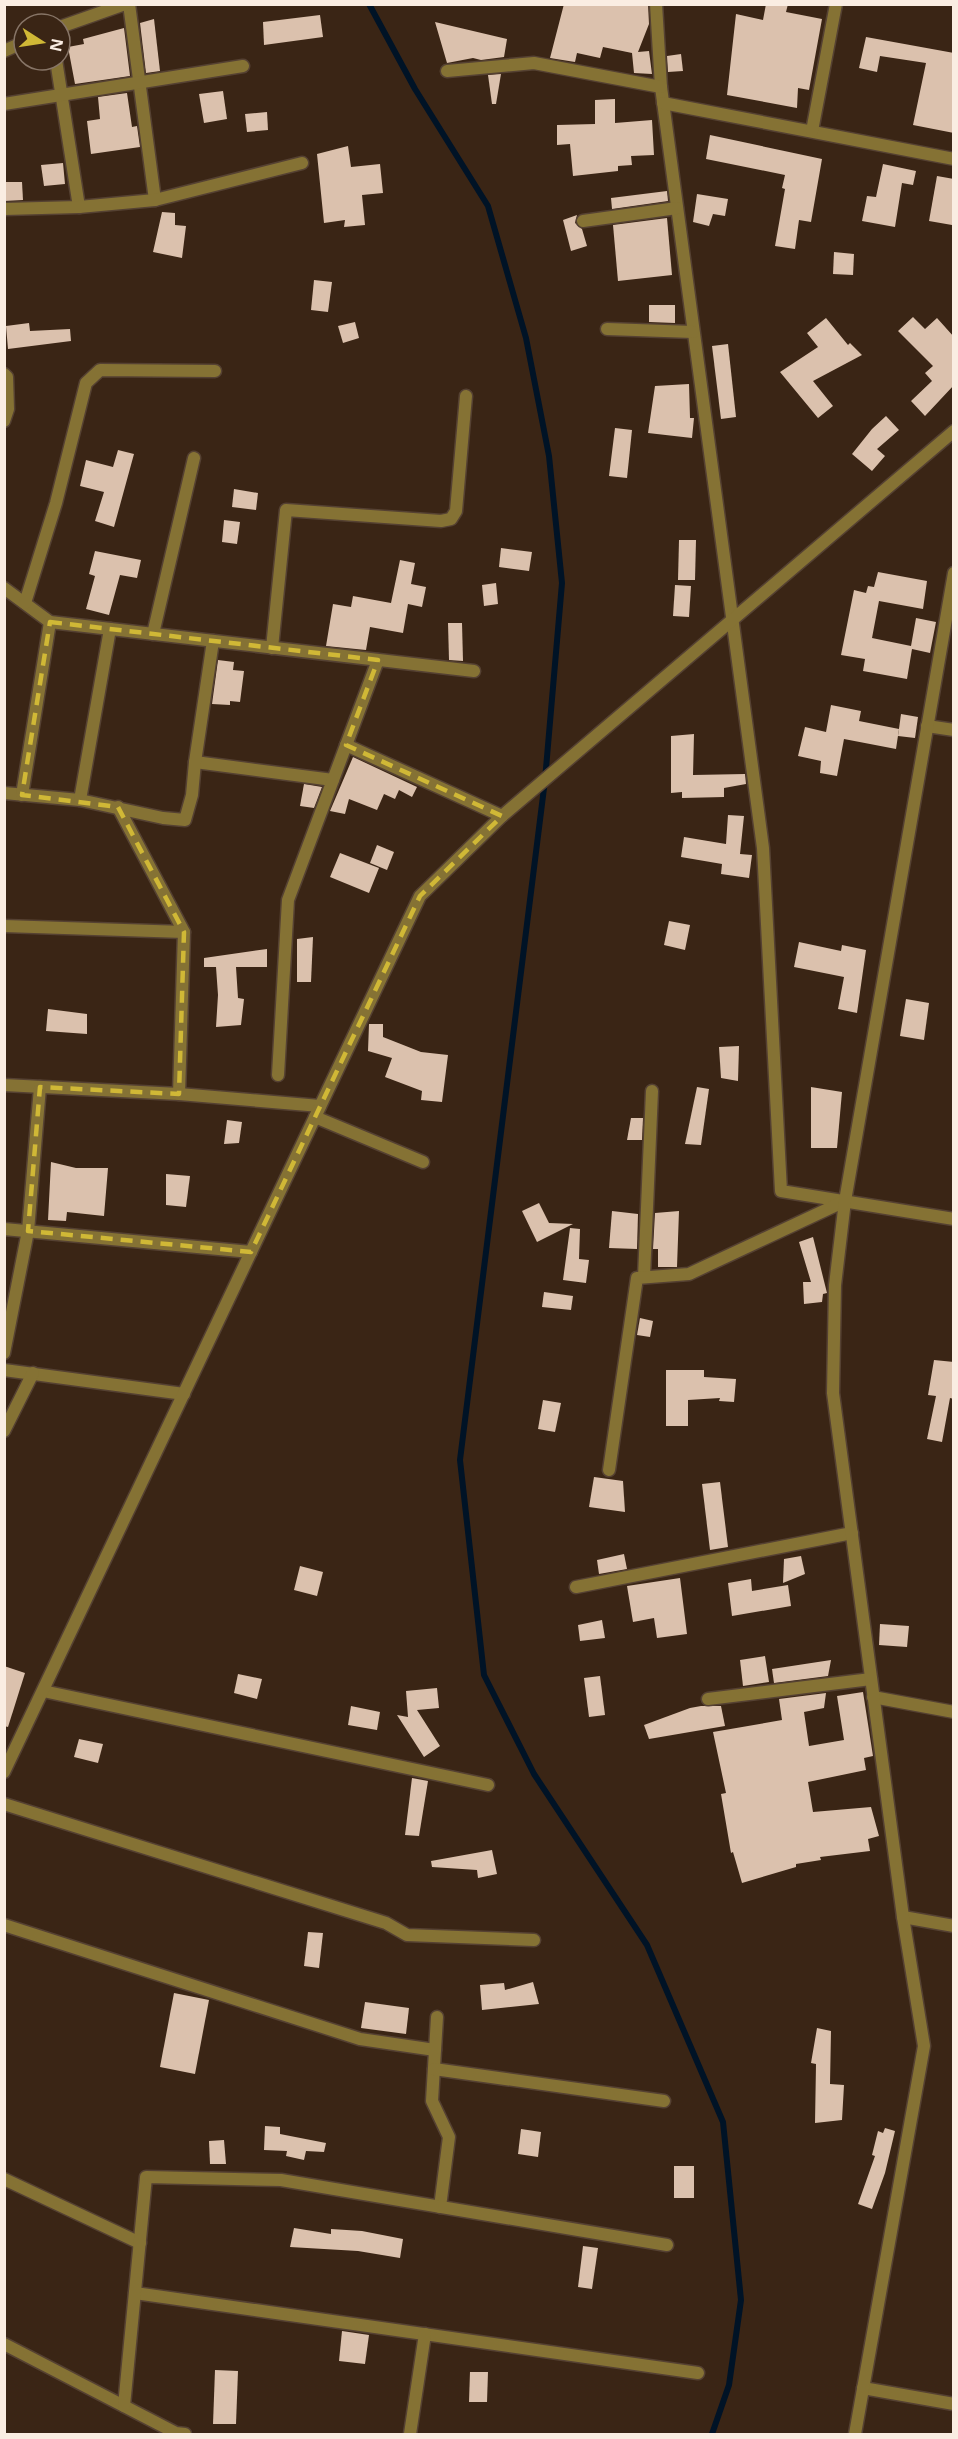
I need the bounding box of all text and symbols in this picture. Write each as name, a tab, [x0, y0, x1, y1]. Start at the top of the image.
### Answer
north arrow	[12, 12, 72, 72]
text: N	[45, 36, 69, 54]

